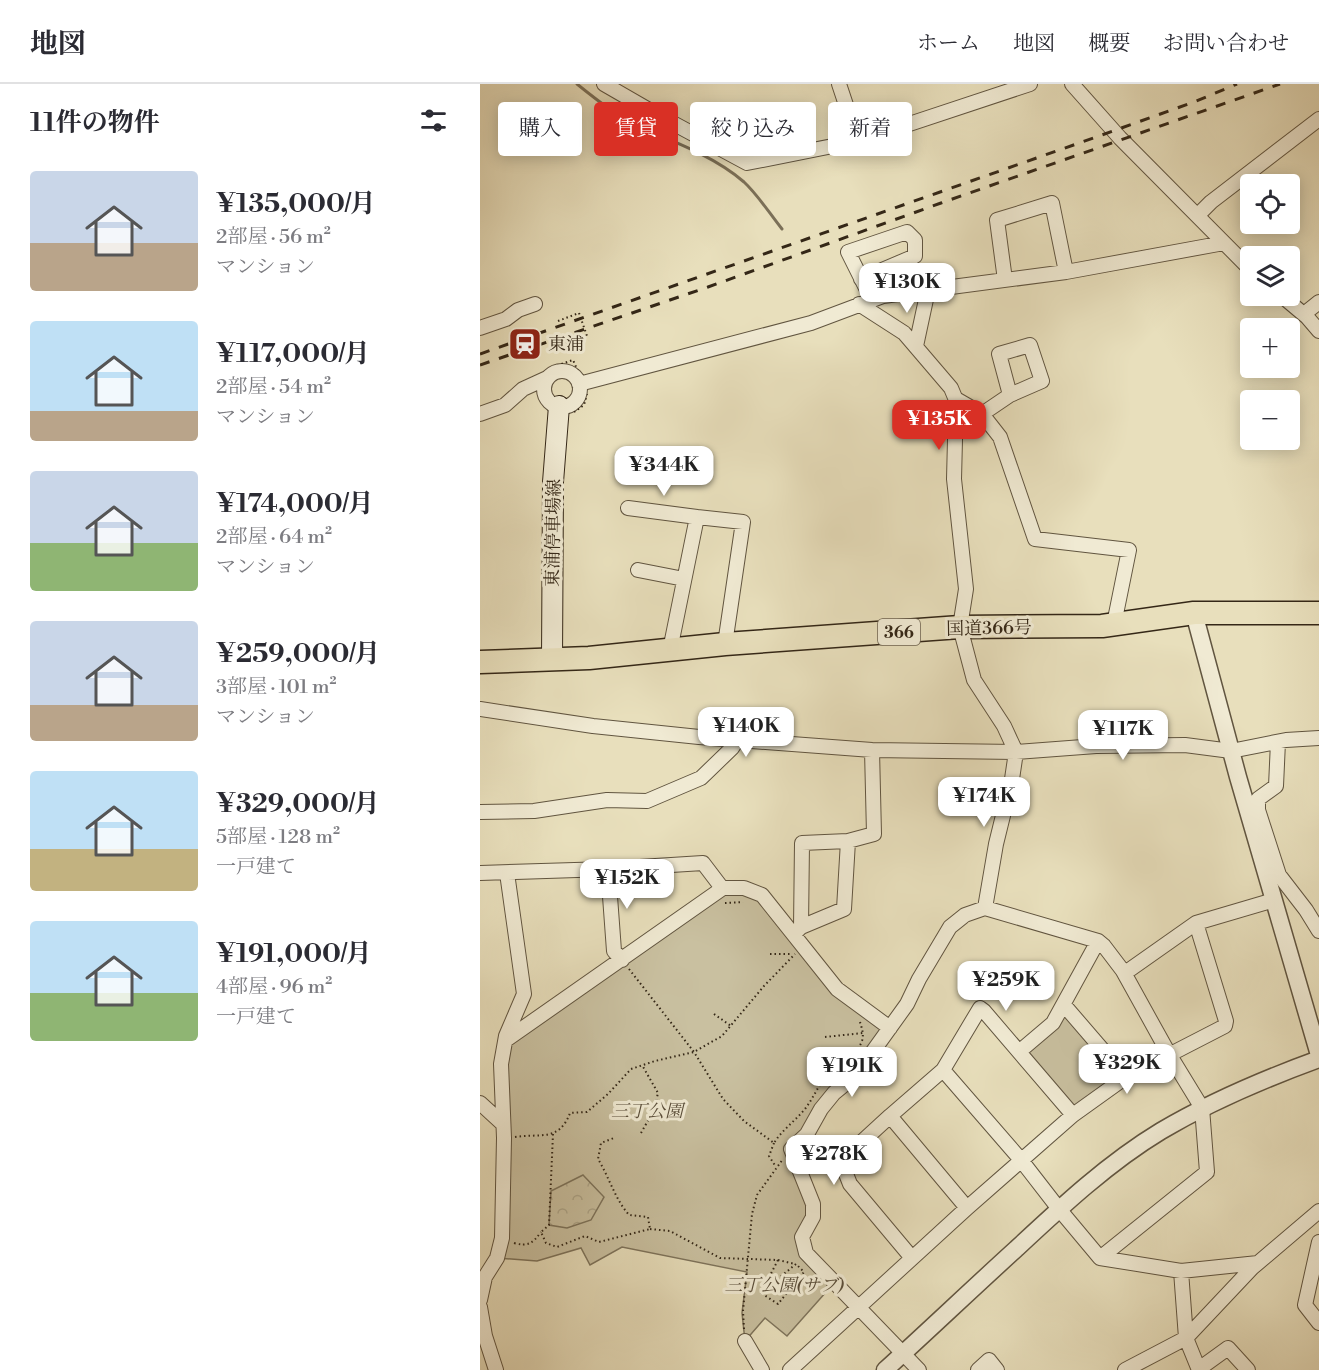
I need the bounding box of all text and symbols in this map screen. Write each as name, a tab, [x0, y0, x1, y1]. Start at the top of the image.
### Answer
text: 地図	[30, 27, 86, 62]
text: ホーム	[917, 31, 980, 57]
text: 地図	[1013, 31, 1055, 57]
text: 概要	[1088, 31, 1130, 57]
text: お問い合わせ	[1163, 31, 1289, 57]
chip: 購入	[498, 102, 582, 156]
chip: 賃貸	[594, 102, 678, 156]
chip: 絞り込み	[690, 102, 816, 156]
chip: 新着	[828, 102, 912, 156]
icon: filters	[417, 104, 450, 137]
text: 11件の物件	[30, 107, 160, 139]
map controls	[1240, 174, 1300, 450]
button: locate	[1240, 174, 1300, 234]
text: ¥135,000/月	[216, 188, 376, 220]
icon: home	[78, 195, 150, 267]
text: 2部屋 · 56 m²	[216, 225, 331, 250]
button: layers	[1240, 246, 1300, 306]
text: マンション	[216, 255, 315, 280]
pin: ¥130K	[865, 263, 949, 314]
text: ¥130K	[873, 270, 941, 295]
button: +	[1240, 318, 1300, 378]
station icon: 東浦	[507, 326, 543, 362]
place label: 東浦	[548, 333, 584, 356]
text: ¥117,000/月	[216, 338, 370, 370]
icon: home	[78, 345, 150, 417]
text: 2部屋 · 54 m²	[216, 375, 331, 400]
button: −	[1240, 390, 1300, 450]
pin: ¥135K	[897, 400, 981, 451]
text: マンション	[216, 405, 315, 430]
text: ¥135K	[906, 407, 972, 432]
pin: ¥344K	[622, 446, 706, 497]
text: ¥344K	[628, 453, 700, 478]
street label: 東浦停車場線	[541, 479, 566, 587]
text: ¥174,000/月	[216, 488, 374, 520]
icon: home	[78, 495, 150, 567]
text: 2部屋 · 64 m²	[216, 525, 332, 550]
text: マンション	[216, 555, 315, 580]
street label: 国道366号	[946, 616, 1032, 641]
road number: 366	[878, 619, 920, 645]
text: ¥259,000/月	[216, 638, 380, 670]
icon: home	[78, 645, 150, 717]
text: 3部屋 · 101 m²	[216, 675, 336, 700]
text: マンション	[216, 705, 315, 730]
pin: ¥140K	[704, 707, 788, 758]
pin: ¥117K	[1081, 710, 1165, 761]
text: ¥140K	[712, 714, 780, 739]
text: ¥117K	[1092, 717, 1154, 742]
pin: ¥174K	[942, 777, 1026, 828]
text: ¥174K	[952, 784, 1016, 809]
text: ¥329,000/月	[216, 788, 380, 820]
icon: home	[78, 795, 150, 867]
text: 5部屋 · 128 m²	[216, 825, 340, 850]
text: 一戸建て	[216, 855, 296, 880]
pin: ¥152K	[585, 859, 669, 910]
text: ¥152K	[594, 866, 660, 891]
text: ¥191,000/月	[216, 938, 372, 970]
icon: home	[78, 945, 150, 1017]
pin: ¥259K	[964, 961, 1048, 1012]
text: ¥259K	[971, 968, 1041, 993]
text: 4部屋 · 96 m²	[216, 975, 332, 1000]
text: 一戸建て	[216, 1005, 296, 1030]
pin: ¥329K	[1085, 1044, 1169, 1095]
pin: ¥191K	[810, 1047, 894, 1098]
text: ¥329K	[1093, 1051, 1161, 1076]
text: ¥191K	[821, 1054, 883, 1079]
park label: 三丁公園	[611, 1100, 686, 1123]
pin: ¥278K	[792, 1135, 876, 1186]
text: ¥278K	[800, 1142, 868, 1167]
park label: 三丁公園(サブ)	[724, 1274, 844, 1297]

